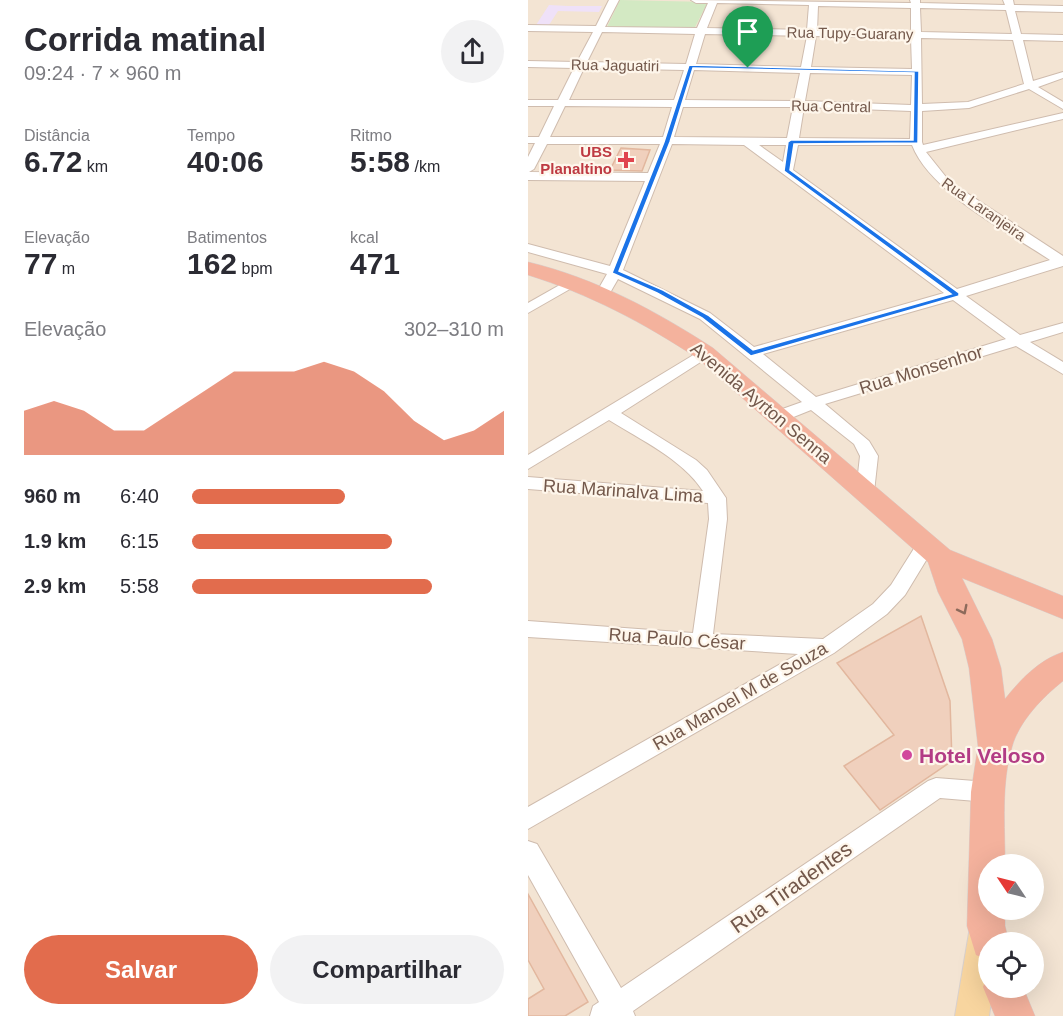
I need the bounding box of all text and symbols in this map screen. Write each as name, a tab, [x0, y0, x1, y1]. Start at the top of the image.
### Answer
pin	[722, 6, 773, 68]
icon: arrive	[731, 15, 764, 48]
button: share	[441, 20, 504, 83]
text: Corrida matinal	[24, 21, 266, 58]
street label: Rua Tupy-Guarany	[786, 23, 914, 43]
street label: Rua Jaguatiri	[571, 56, 659, 74]
text: 09:24 · 7 × 960 m	[24, 62, 181, 84]
street label: Rua Central	[791, 97, 871, 115]
text: Distância	[24, 127, 90, 144]
text: Tempo	[187, 127, 235, 144]
text: Ritmo	[350, 127, 392, 144]
place label: UBS Planaltino	[540, 143, 612, 177]
text: 6.72	[24, 145, 82, 178]
text: 40:06	[187, 145, 264, 178]
text: 5:58	[350, 145, 410, 178]
marker: UBS Planaltino	[617, 151, 635, 169]
text: km	[82, 158, 108, 175]
text: /km	[410, 158, 440, 175]
street label: Rua Laranjeira	[939, 174, 1030, 245]
text: Elevação	[24, 229, 90, 246]
text: Batimentos	[187, 229, 267, 246]
text: kcal	[350, 229, 378, 246]
text: 77	[24, 247, 57, 280]
text: 162	[187, 247, 237, 280]
text: 471	[350, 247, 400, 280]
text: m	[57, 260, 75, 277]
text: bpm	[237, 260, 273, 277]
text: Elevação	[24, 318, 106, 340]
text: 302–310 m	[404, 318, 504, 340]
street label: Avenida Ayrton Senna	[687, 338, 836, 468]
street label: Rua Monsenhor	[857, 342, 985, 398]
street label: Rua Marinalva Lima	[542, 475, 705, 507]
text: 960 m	[24, 485, 81, 507]
text: 6:40	[120, 485, 159, 507]
text: 1.9 km	[24, 530, 86, 552]
text: 6:15	[120, 530, 159, 552]
text: 2.9 km	[24, 575, 86, 597]
text: 5:58	[120, 575, 159, 597]
one-way arrow	[956, 604, 967, 615]
street label: Rua Paulo César	[608, 624, 746, 654]
street label: Rua Manoel M de Souza	[649, 637, 832, 754]
place label: Hotel Veloso	[919, 744, 1045, 767]
marker: Hotel Veloso	[900, 748, 914, 762]
street label: Rua Tiradentes	[726, 837, 856, 937]
north arrow	[978, 854, 1044, 920]
map controls	[978, 854, 1044, 998]
button: locate	[978, 932, 1044, 998]
button: Salvar	[24, 935, 258, 1004]
button: Compartilhar	[270, 935, 504, 1004]

